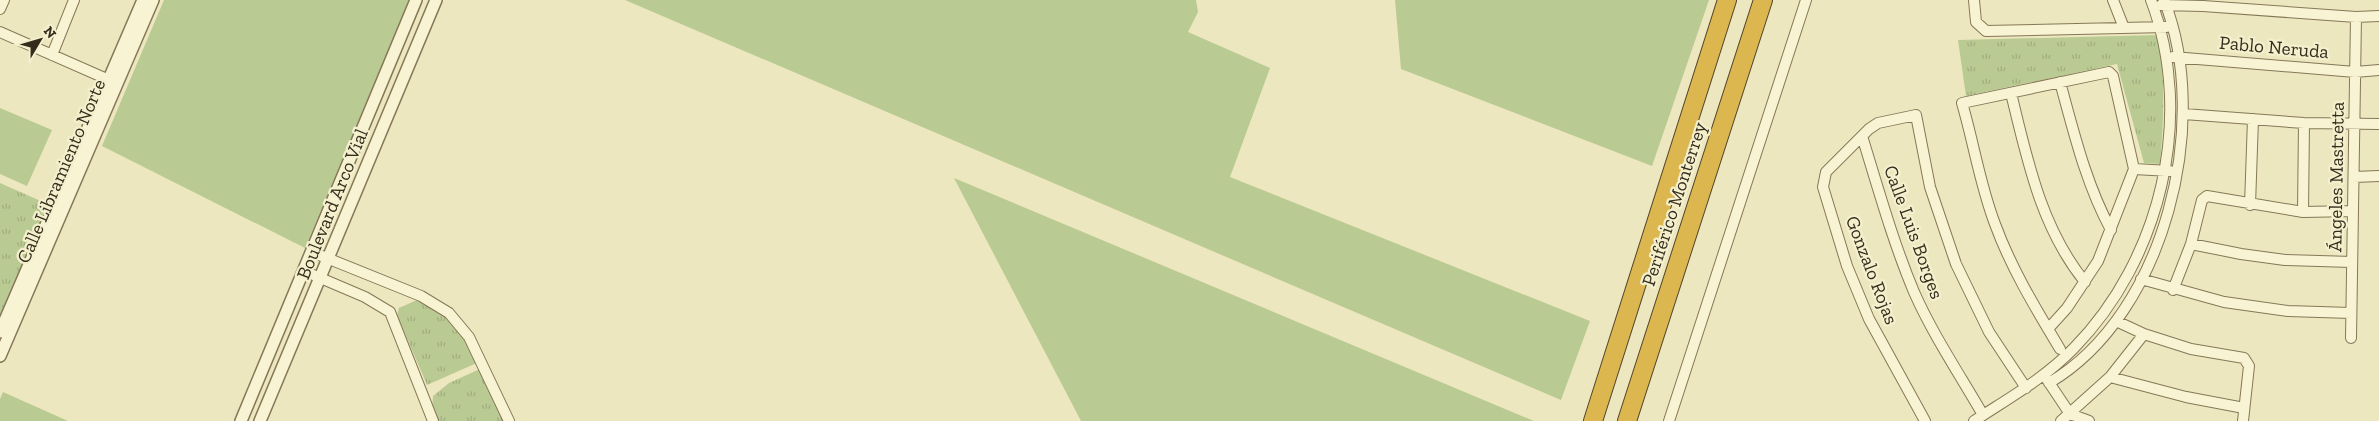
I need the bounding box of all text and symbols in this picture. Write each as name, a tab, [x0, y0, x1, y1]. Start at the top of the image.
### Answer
north arrow	[15, 15, 65, 65]
text: N	[40, 23, 60, 42]
street label: Pablo Neruda	[2218, 31, 2330, 63]
street label: Calle Libramiento Norte	[12, 75, 110, 267]
street label: Ángeles Mastretta	[2323, 102, 2349, 252]
street label: Periférico Monterrey	[1637, 119, 1711, 289]
street label: Boulevard Arco Vial	[291, 125, 373, 283]
street label: Calle Luis Borges	[1879, 162, 1949, 302]
street label: Gonzalo Rojas	[1841, 212, 1903, 328]

